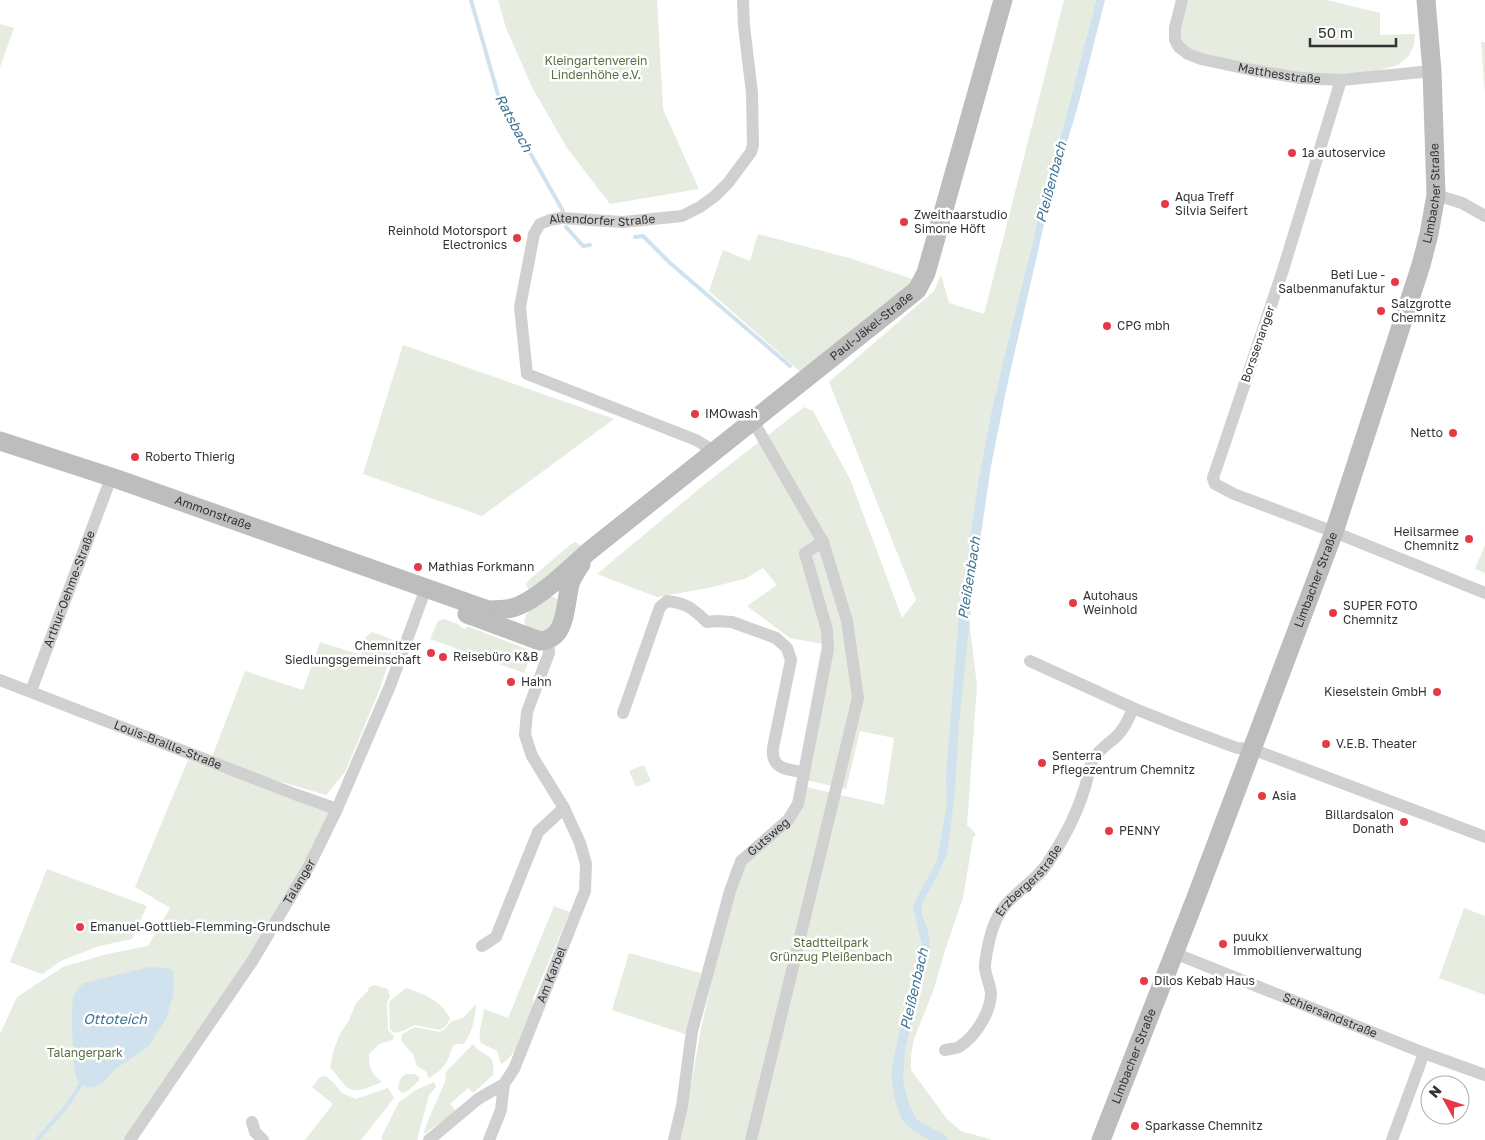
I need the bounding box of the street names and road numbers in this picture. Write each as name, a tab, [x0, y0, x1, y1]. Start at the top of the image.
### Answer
street label: Matthesstraße	[1237, 59, 1321, 86]
street label: Limbacher Straße	[1419, 143, 1443, 245]
street label: Altendorfer Straße	[548, 210, 656, 229]
street label: Paul-Jäkel-Straße	[826, 288, 916, 364]
street label: Borssenanger	[1237, 303, 1278, 384]
street label: Ammonstraße	[173, 492, 254, 533]
street label: Arthur-Oehme-Straße	[40, 528, 98, 649]
street label: Limbacher Straße	[1291, 530, 1340, 630]
street label: Louis-Braille-Straße	[112, 717, 224, 772]
street label: Gutsweg	[744, 814, 792, 859]
street label: Erzbergerstraße	[992, 842, 1065, 919]
street label: Talanger	[280, 856, 318, 907]
street label: Am Karbel	[533, 944, 569, 1005]
street label: Schiersandstraße	[1281, 989, 1380, 1041]
street label: Limbacher Straße	[1108, 1006, 1159, 1106]

